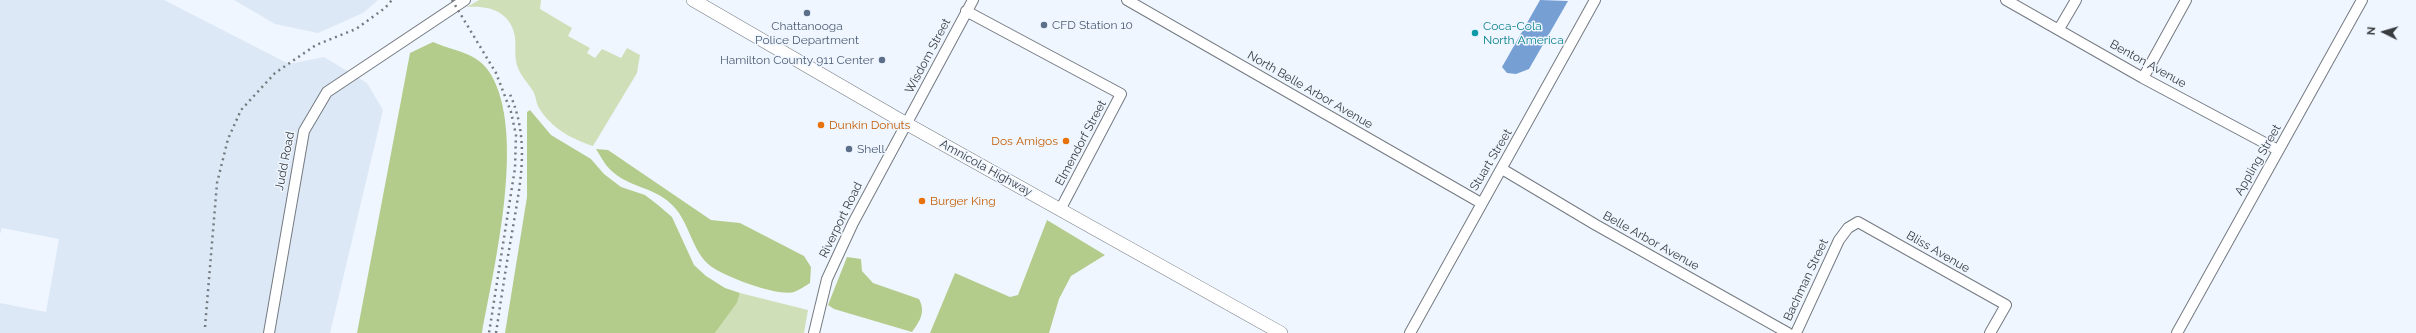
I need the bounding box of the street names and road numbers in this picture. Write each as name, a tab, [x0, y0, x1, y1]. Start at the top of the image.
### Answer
street label: Wisdom Street	[902, 16, 954, 96]
street label: Benton Avenue	[2107, 37, 2189, 91]
street label: North Belle Arbor Avenue	[1245, 48, 1375, 132]
street label: Elmendorf Street	[1052, 98, 1110, 188]
street label: Appling Street	[2232, 122, 2284, 198]
street label: Stuart Street	[1467, 127, 1515, 193]
street label: Judd Road	[272, 130, 298, 192]
street label: Amnicola Highway	[937, 137, 1035, 199]
street label: Riverport Road	[816, 180, 866, 260]
street label: Belle Arbor Avenue	[1600, 209, 1702, 273]
street label: Bliss Avenue	[1904, 228, 1972, 276]
street label: Bachman Street	[1781, 237, 1831, 323]

